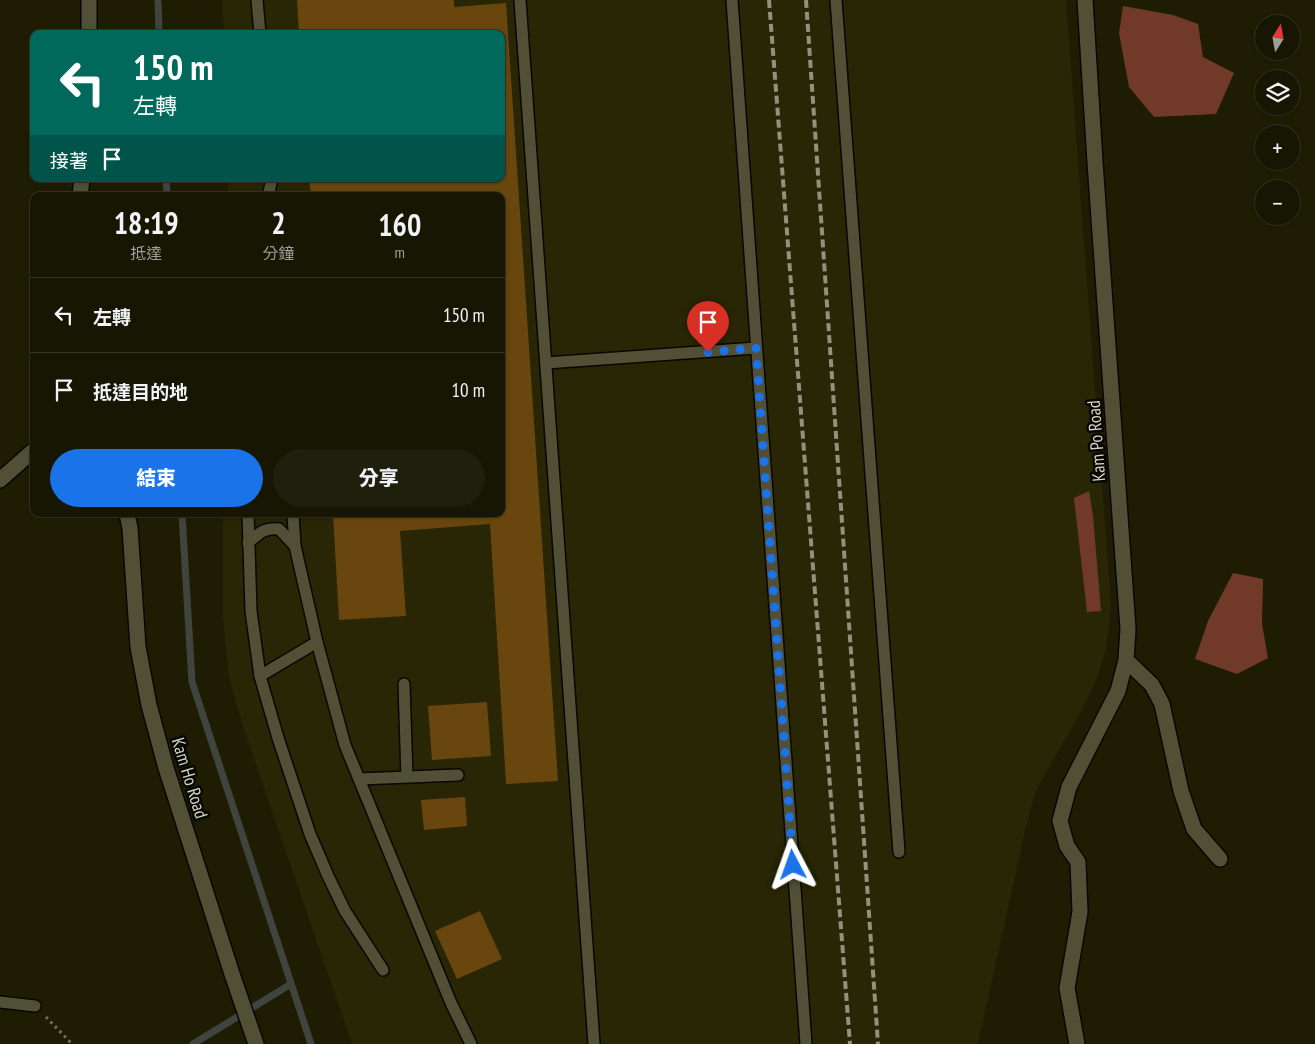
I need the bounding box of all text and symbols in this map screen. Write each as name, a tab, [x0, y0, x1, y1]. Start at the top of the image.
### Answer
north arrow	[1255, 15, 1300, 60]
map controls	[1255, 15, 1300, 225]
text: 150 m	[133, 44, 214, 90]
icon: left	[50, 50, 115, 115]
button: layers	[1255, 70, 1300, 115]
text: 左轉	[133, 92, 177, 120]
button: +	[1255, 125, 1300, 170]
icon: arrive	[98, 145, 126, 173]
text: 接著	[50, 149, 88, 173]
button: −	[1255, 180, 1300, 225]
text: 18:19	[114, 203, 179, 242]
text: 2	[271, 203, 286, 242]
text: 160	[378, 205, 421, 244]
text: m	[395, 242, 405, 262]
text: 抵達	[130, 243, 162, 263]
text: 分鐘	[262, 243, 294, 263]
icon: left	[50, 301, 78, 329]
pin	[687, 301, 729, 352]
text: 150 m	[443, 303, 485, 327]
text: 左轉	[93, 305, 131, 329]
icon: arrive	[694, 308, 722, 336]
icon: arrive	[50, 376, 78, 404]
text: 10 m	[452, 378, 485, 402]
text: 抵達目的地	[93, 380, 188, 404]
street label: Kam Po Road	[1082, 400, 1110, 482]
button: 結束	[50, 449, 263, 507]
button: 分享	[273, 449, 485, 507]
street label: Kam Ho Road	[167, 735, 213, 821]
position arrow	[766, 838, 818, 890]

